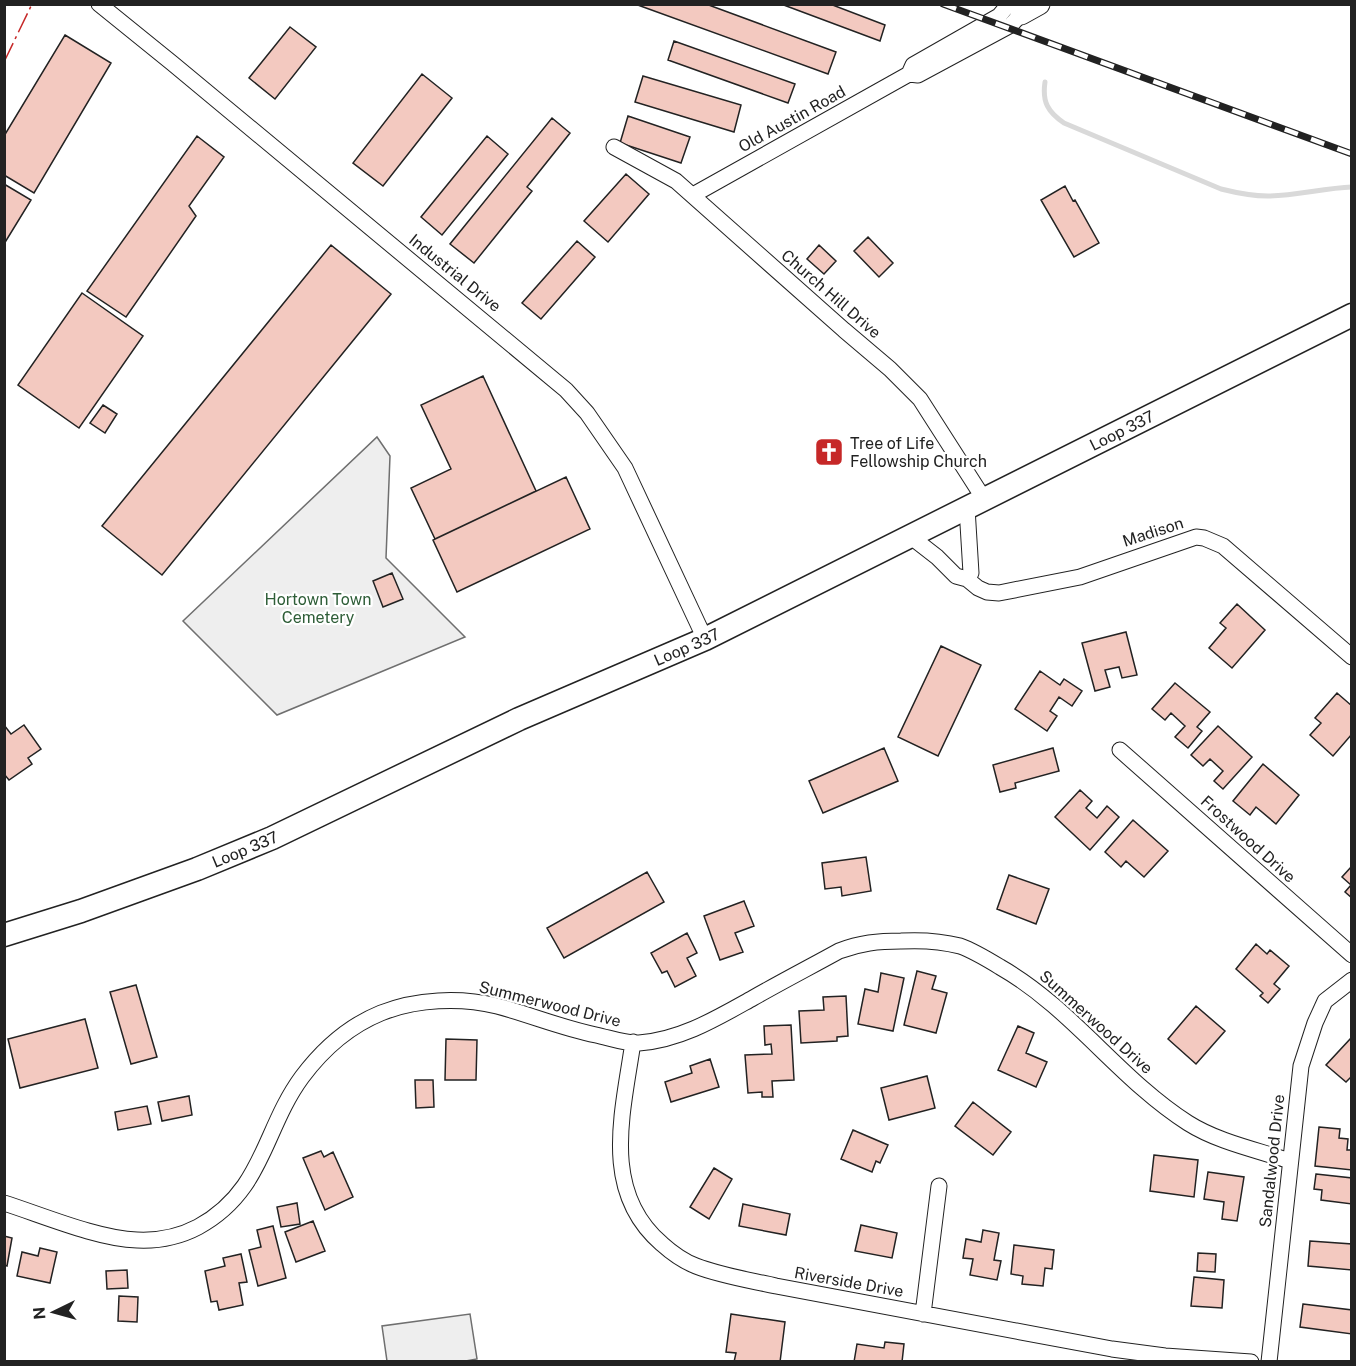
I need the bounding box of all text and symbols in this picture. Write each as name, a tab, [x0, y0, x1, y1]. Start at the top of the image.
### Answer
street label: Old Austin Road	[735, 82, 849, 156]
street label: Industrial Drive	[405, 230, 505, 316]
street label: Church Hill Drive	[777, 246, 885, 342]
street label: Loop 337	[1086, 406, 1157, 454]
place label: Tree of Life Fellowship Church	[850, 434, 987, 471]
church icon: Tree of Life Fellowship Church	[813, 436, 845, 468]
street label: Madison	[1120, 513, 1186, 551]
park label: Hortown Town Cemetery	[265, 590, 371, 627]
street label: Loop 337	[651, 624, 723, 669]
street label: Frostwood Drive	[1197, 791, 1299, 887]
street label: Loop 337	[209, 827, 281, 871]
street label: Summerwood Drive	[1036, 966, 1156, 1078]
street label: Summerwood Drive	[477, 977, 623, 1031]
street label: Sandalwood Drive	[1256, 1093, 1288, 1229]
street label: Riverside Drive	[793, 1263, 905, 1301]
north arrow	[24, 1282, 84, 1342]
text: N	[30, 1306, 50, 1320]

